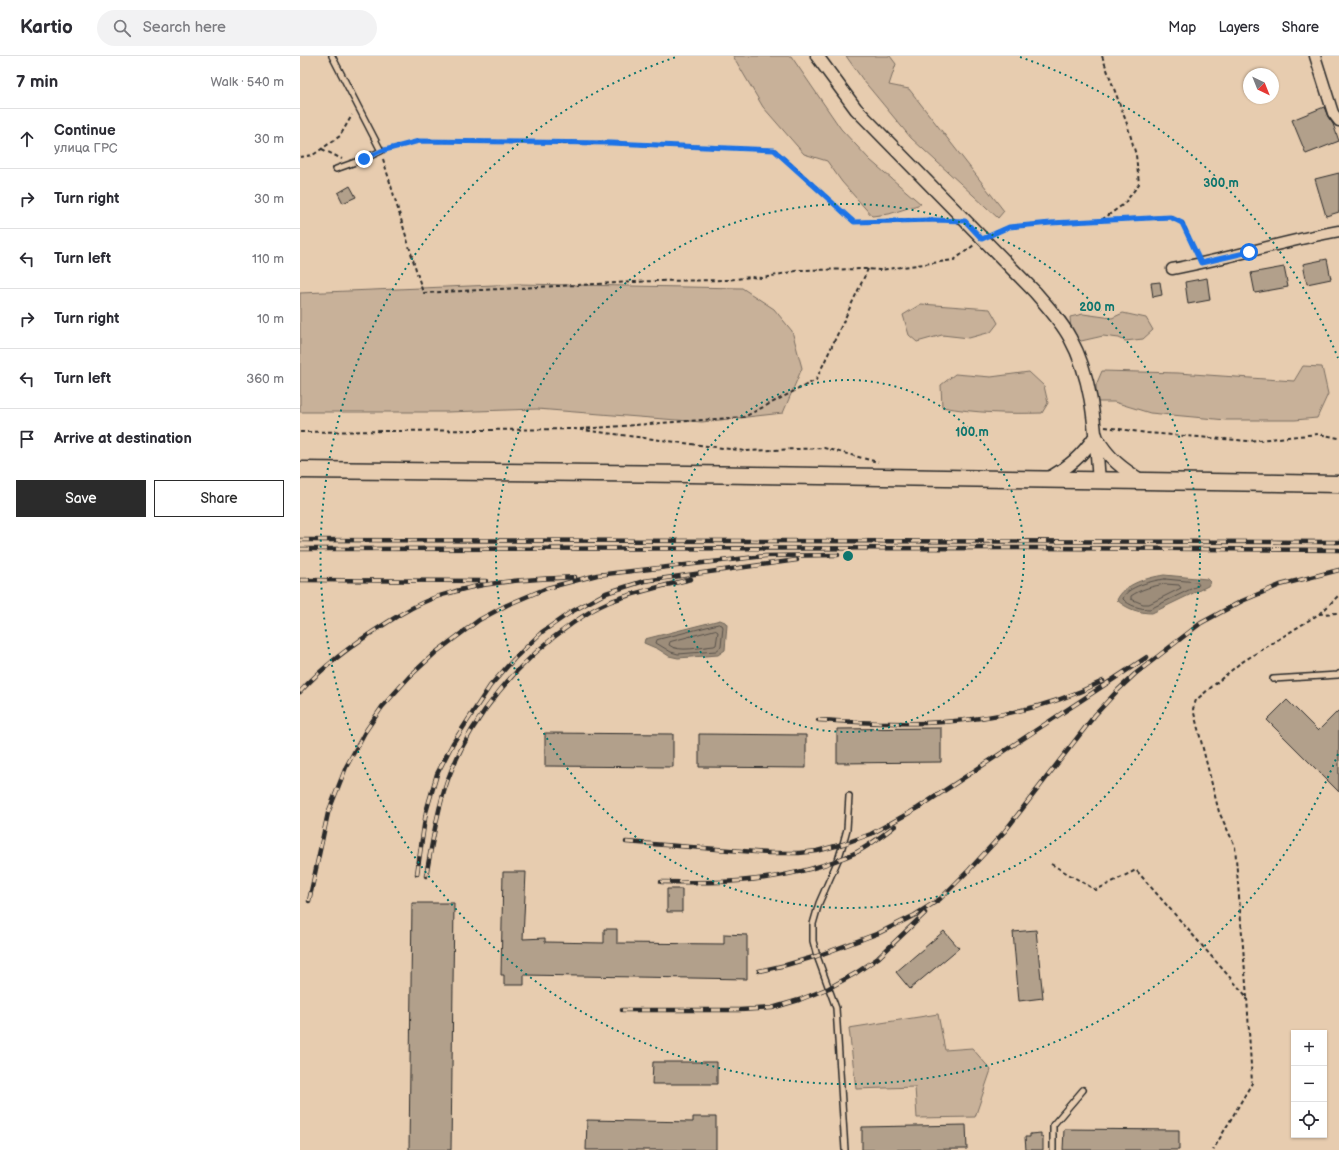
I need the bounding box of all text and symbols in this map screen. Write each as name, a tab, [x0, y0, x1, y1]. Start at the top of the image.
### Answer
search box	[97, 10, 377, 46]
text: Kartio	[20, 16, 73, 39]
icon: search	[111, 17, 133, 39]
text: Search here	[143, 18, 226, 37]
text: Map	[1168, 19, 1196, 36]
text: Layers	[1218, 19, 1260, 36]
text: Share	[1282, 19, 1319, 36]
north arrow	[1243, 68, 1279, 104]
text: 7 min	[16, 72, 58, 92]
text: Walk · 540 m	[210, 74, 284, 90]
text: Continue	[54, 121, 116, 140]
icon: ahead	[16, 128, 38, 150]
text: 30 m	[254, 131, 284, 147]
text: улица ГРС	[54, 140, 118, 156]
route end	[355, 150, 373, 168]
text: 300 m	[1203, 176, 1239, 191]
icon: right	[16, 188, 38, 210]
text: Turn right	[54, 189, 119, 208]
text: 30 m	[254, 191, 284, 207]
route start	[1240, 243, 1258, 261]
icon: left	[16, 248, 38, 270]
text: Turn left	[54, 249, 111, 268]
text: 110 m	[252, 251, 284, 267]
text: 200 m	[1079, 300, 1115, 315]
icon: right	[16, 308, 38, 330]
text: Turn right	[54, 309, 119, 328]
text: 10 m	[257, 311, 284, 327]
icon: left	[16, 368, 38, 390]
text: Turn left	[54, 369, 111, 388]
text: 360 m	[246, 371, 284, 387]
text: 100 m	[955, 425, 989, 440]
icon: arrive	[16, 428, 38, 450]
text: Arrive at destination	[54, 429, 192, 448]
button: Save	[16, 480, 146, 517]
button: Share	[154, 480, 284, 517]
centre of rings	[841, 549, 855, 563]
map controls	[1291, 1030, 1327, 1138]
button: +	[1291, 1030, 1327, 1066]
button: −	[1291, 1066, 1327, 1102]
button: locate	[1291, 1102, 1327, 1138]

